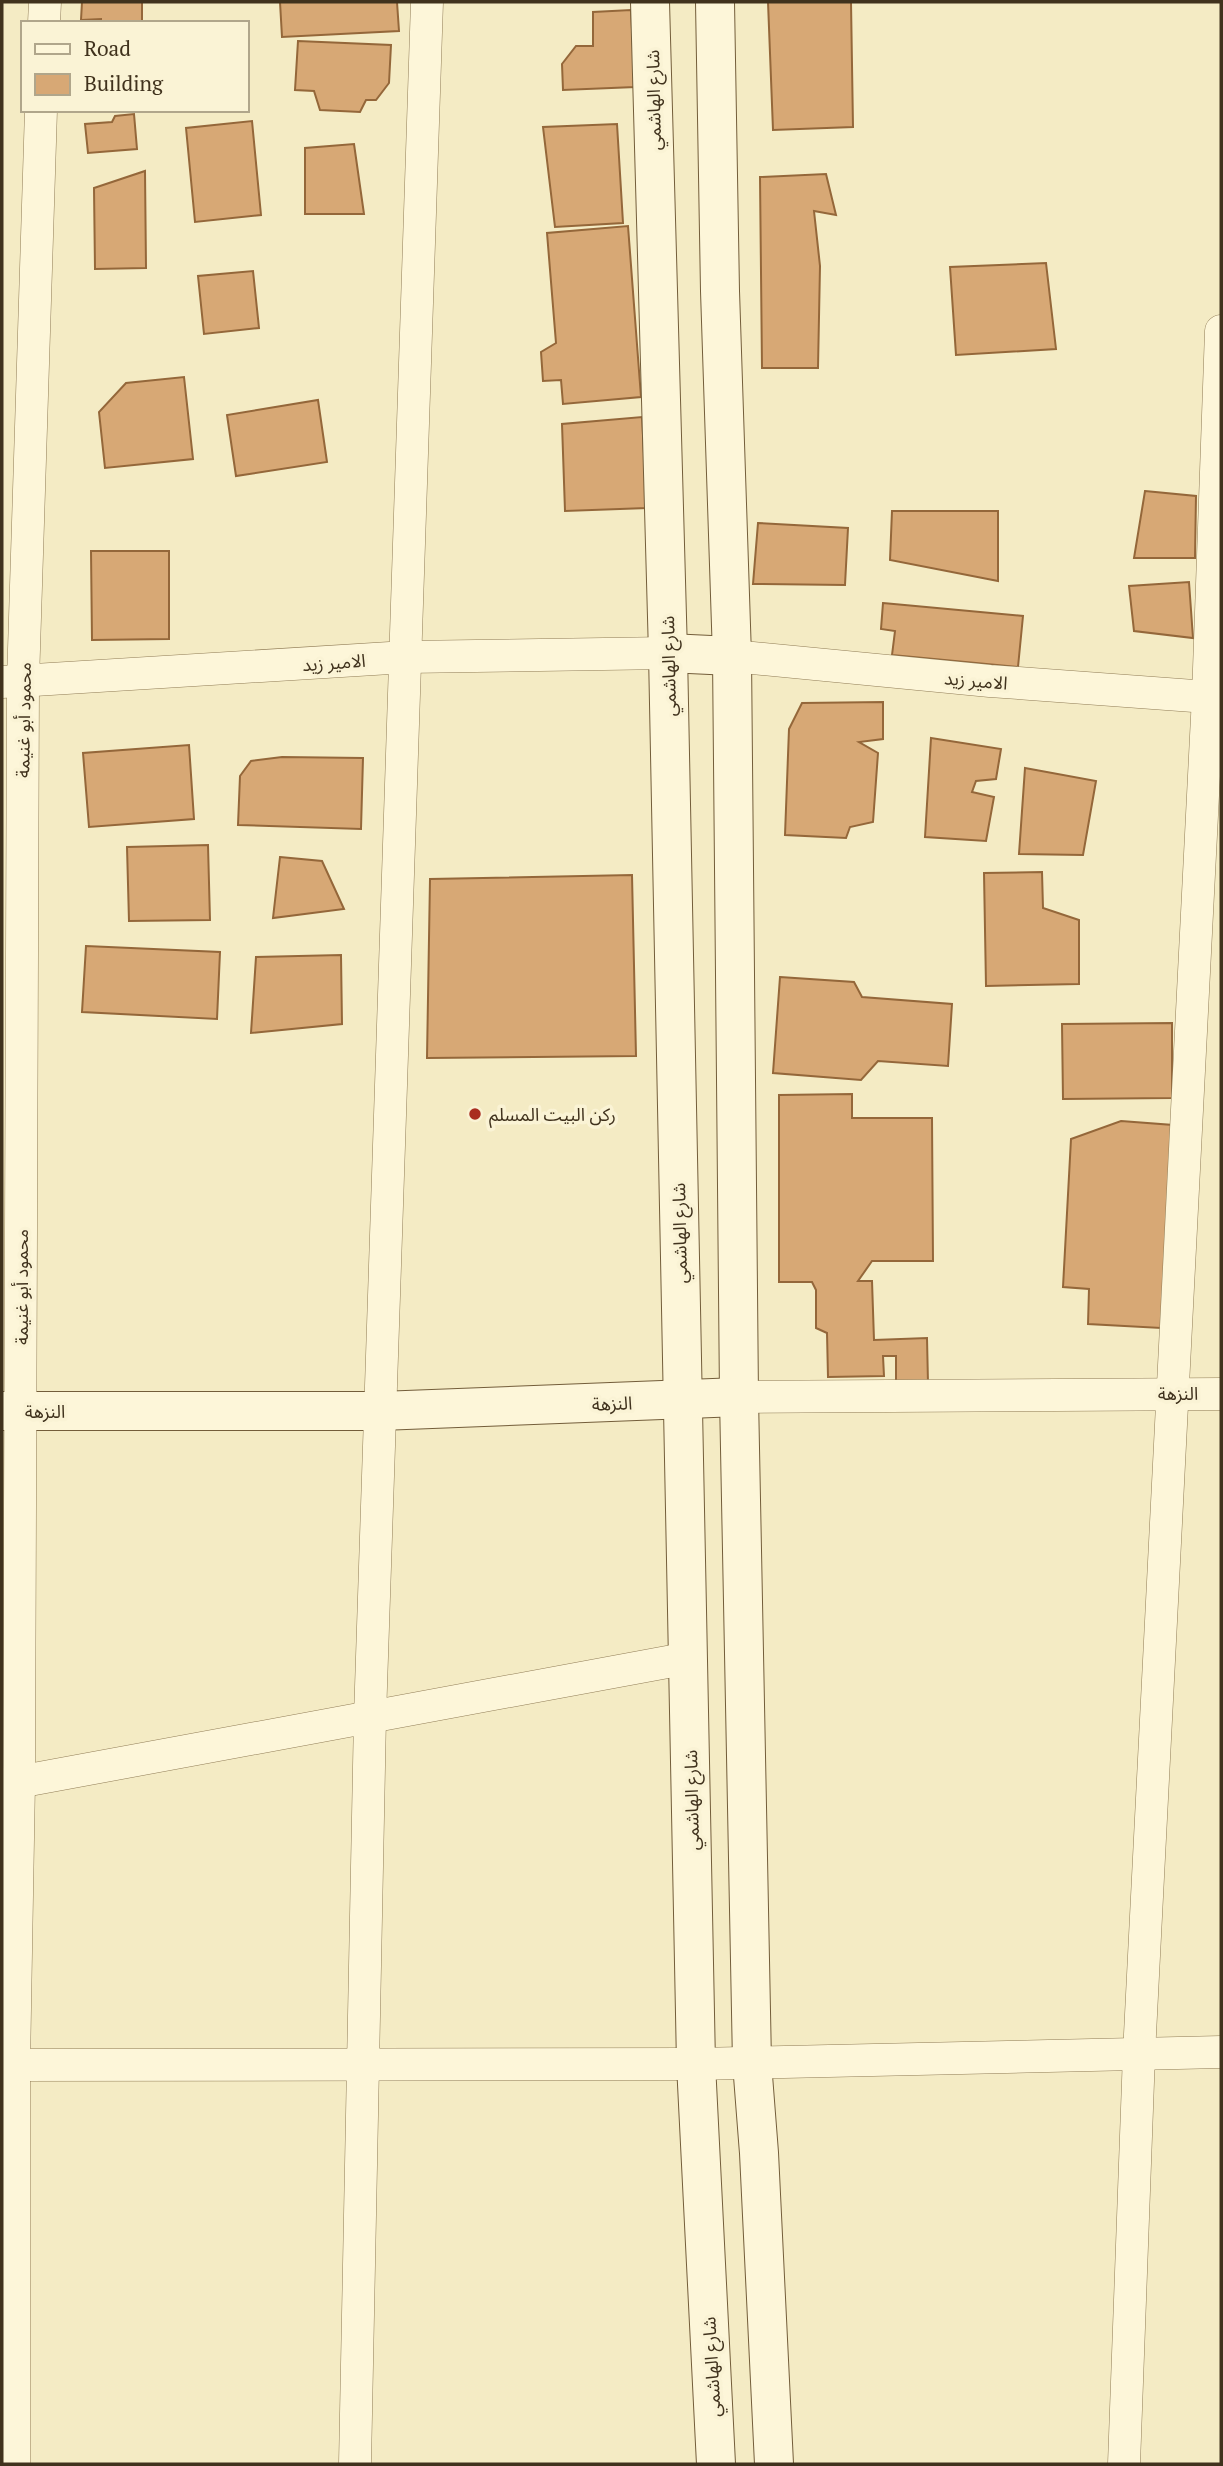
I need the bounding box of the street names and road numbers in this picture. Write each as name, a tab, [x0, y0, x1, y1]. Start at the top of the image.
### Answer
street label: شارع الهاشمي	[640, 49, 669, 150]
street label: شارع الهاشمي	[655, 615, 684, 716]
street label: الامير زيد	[302, 648, 366, 676]
street label: محمود أبو غنيمة	[10, 662, 36, 778]
street label: الامير زيد	[943, 665, 1009, 695]
street label: شارع الهاشمي	[666, 1182, 695, 1283]
street label: محمود أبو غنيمة	[9, 1229, 33, 1345]
street label: النزهة	[1158, 1381, 1198, 1405]
street label: النزهة	[591, 1390, 633, 1416]
street label: النزهة	[25, 1399, 65, 1423]
street label: شارع الهاشمي	[678, 1749, 707, 1850]
street label: شارع الهاشمي	[696, 2316, 729, 2418]

